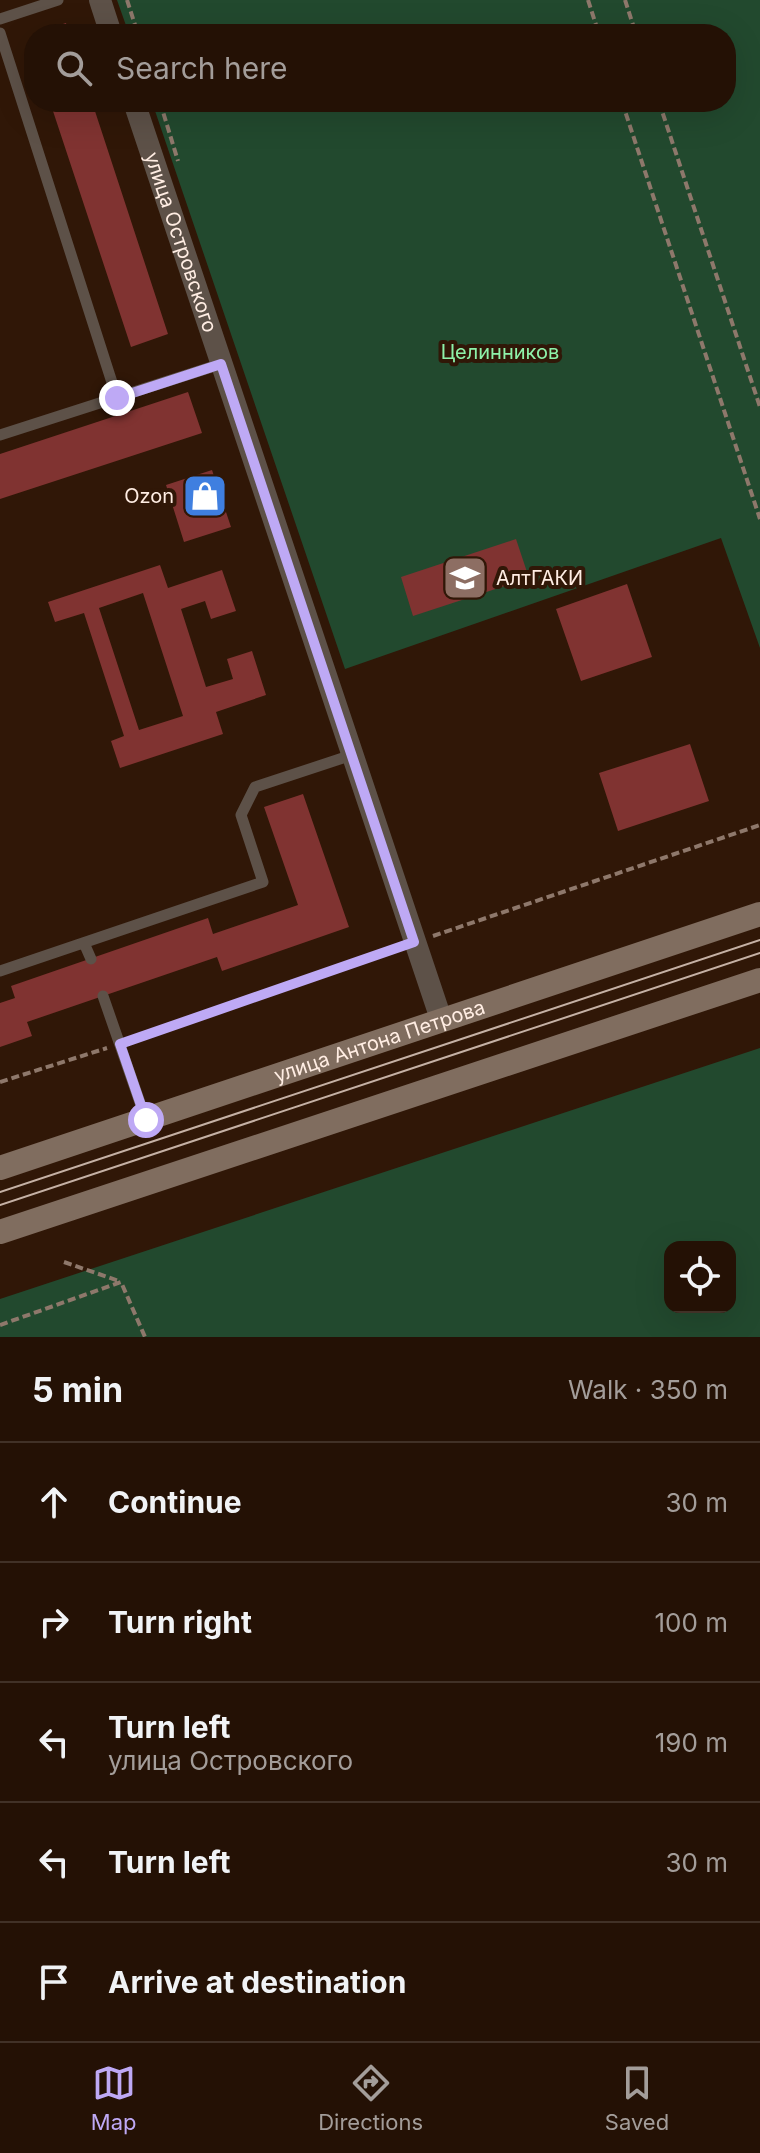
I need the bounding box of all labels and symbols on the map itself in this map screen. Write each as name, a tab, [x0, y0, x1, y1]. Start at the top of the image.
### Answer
street label: улица Островского	[140, 149, 222, 336]
park label: Целинников	[441, 340, 559, 364]
route end	[99, 380, 135, 416]
shop icon: Ozon	[181, 472, 229, 520]
place label: Ozon	[124, 484, 174, 508]
school or university icon: АлтГАКИ	[441, 554, 489, 602]
place label: АлтГАКИ	[496, 566, 583, 590]
street label: улица Антона Петрова	[271, 995, 488, 1088]
route start	[128, 1102, 164, 1138]

